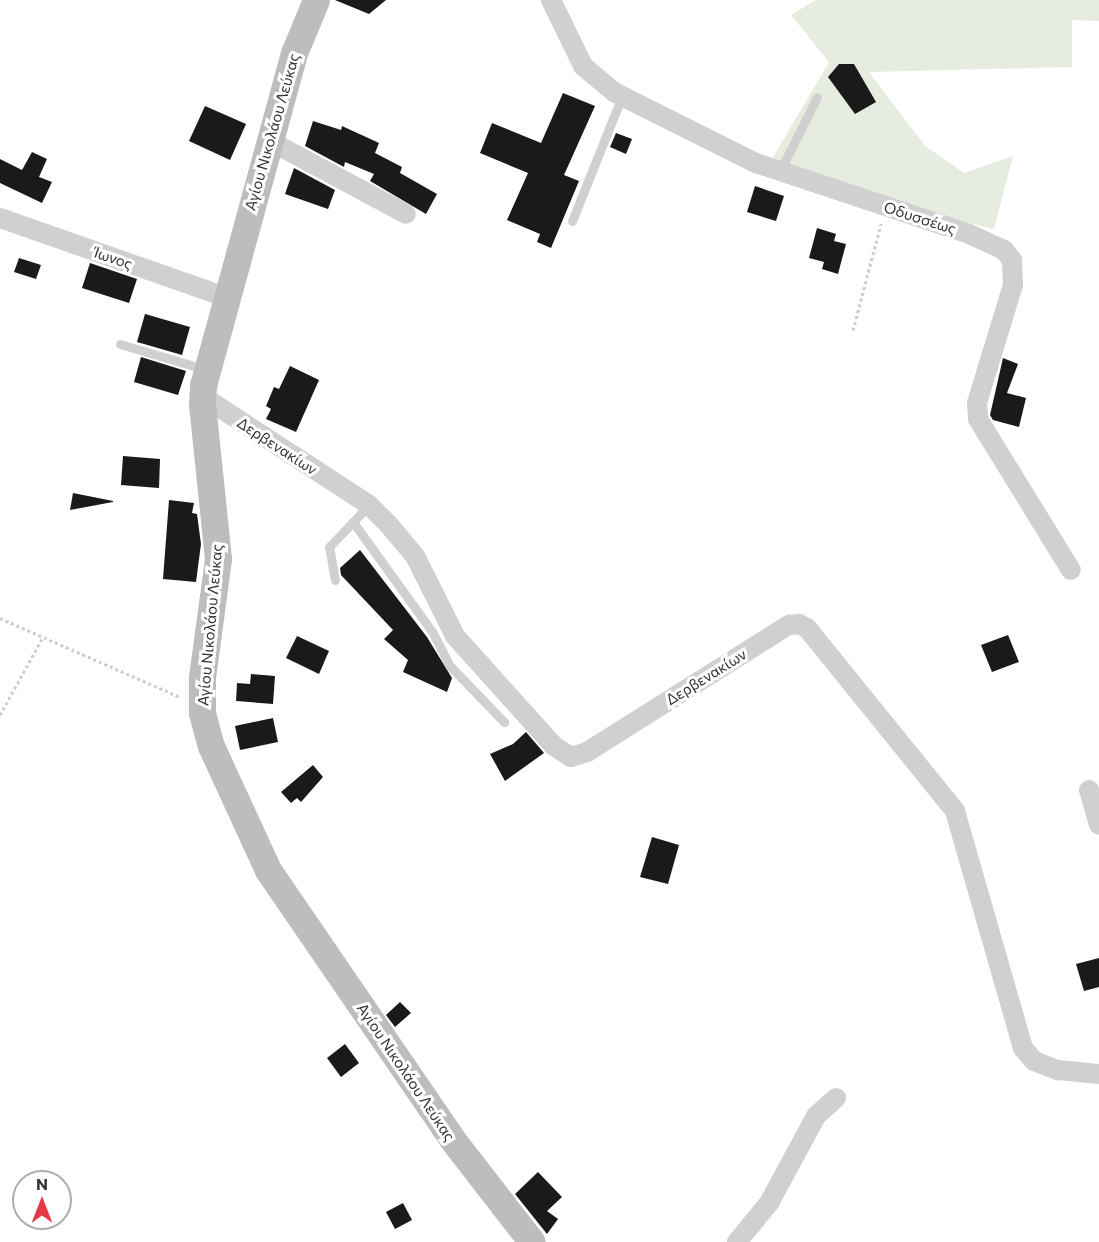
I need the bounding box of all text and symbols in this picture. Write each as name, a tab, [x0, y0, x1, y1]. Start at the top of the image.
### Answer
street label: Αγίου Νικολάου Λεύκας	[241, 51, 303, 213]
street label: Οδυσσέως	[882, 198, 958, 238]
street label: Ίωνος	[91, 243, 135, 273]
street label: Δερβενακίων	[234, 413, 320, 479]
street label: Αγίου Νικολάου Λεύκας	[194, 543, 226, 707]
street label: Δερβενακίων	[662, 645, 750, 709]
street label: Αγίου Νικολάου Λεύκας	[353, 1000, 459, 1144]
north arrow	[12, 1170, 72, 1230]
text: N	[36, 1174, 48, 1193]

